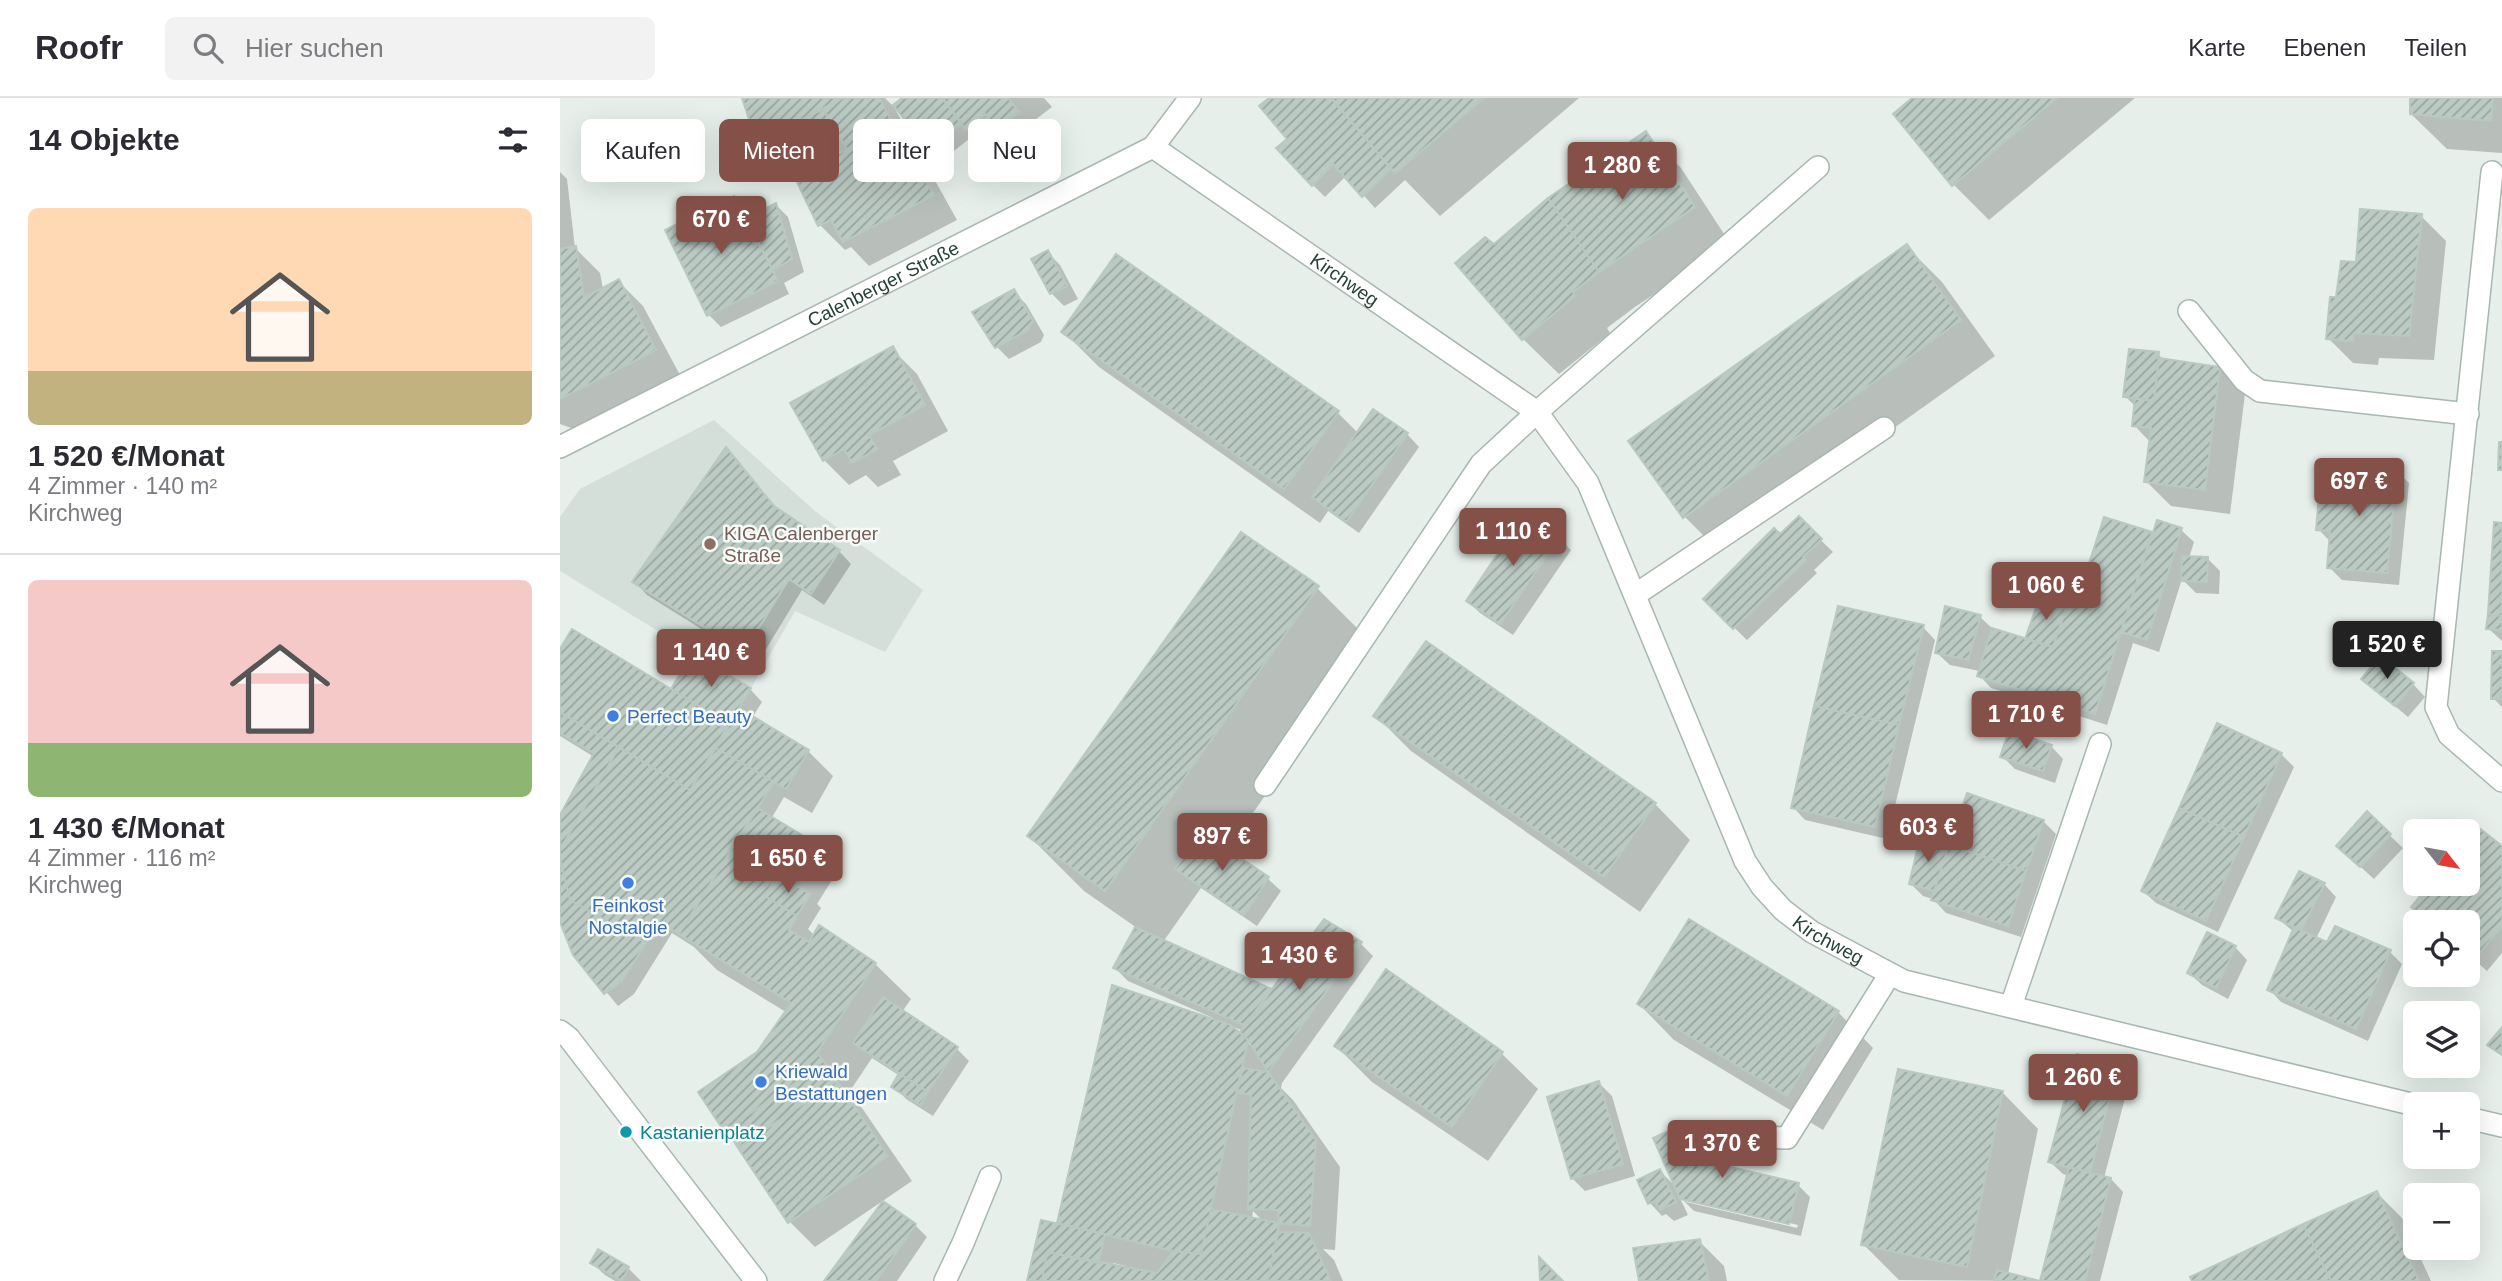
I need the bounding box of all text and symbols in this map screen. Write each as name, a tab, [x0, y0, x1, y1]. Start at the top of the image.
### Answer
search box	[165, 17, 655, 80]
text: Roofr	[35, 29, 123, 66]
icon: search	[189, 29, 227, 67]
text: Hier suchen	[245, 33, 384, 63]
text: Karte	[2188, 34, 2246, 61]
text: Ebenen	[2284, 34, 2366, 61]
text: Teilen	[2404, 34, 2467, 61]
chip: Kaufen	[581, 119, 705, 182]
chip: Mieten	[719, 119, 839, 182]
chip: Filter	[853, 119, 954, 182]
chip: Neu	[968, 119, 1061, 182]
icon: filters	[494, 121, 532, 159]
text: 14 Objekte	[28, 123, 180, 156]
pin: 1 280 €	[1557, 142, 1687, 202]
text: 1 280 €	[1584, 152, 1660, 178]
pin: 670 €	[672, 197, 770, 256]
text: 670 €	[692, 206, 750, 232]
street label: Calenberger Straße	[804, 237, 962, 331]
street label: Kirchweg	[1306, 249, 1383, 311]
icon: home	[217, 254, 343, 380]
text: 1 520 €/Monat	[28, 439, 225, 472]
pin: 697 €	[2310, 458, 2408, 518]
text: 697 €	[2330, 468, 2388, 494]
text: 4 Zimmer · 140 m²	[28, 473, 217, 499]
text: Kirchweg	[28, 500, 123, 526]
pin: 1 110 €	[1448, 508, 1578, 568]
text: 1 110 €	[1475, 518, 1551, 544]
place label: KIGA Calenberger Straße	[724, 523, 879, 566]
marker: KIGA Calenberger Straße	[702, 536, 718, 552]
pin: 1 060 €	[1981, 562, 2111, 622]
text: 1 060 €	[2008, 572, 2084, 598]
pin: 1 520 €	[2322, 622, 2452, 681]
icon: home	[217, 626, 343, 752]
pin: 1 140 €	[646, 630, 776, 689]
text: 1 520 €	[2349, 631, 2425, 657]
text: 1 140 €	[673, 639, 749, 665]
pin: 1 710 €	[1961, 692, 2091, 751]
text: 1 710 €	[1988, 701, 2064, 727]
place label: Perfect Beauty	[627, 706, 752, 727]
marker: Perfect Beauty	[605, 708, 621, 724]
pin: 603 €	[1879, 804, 1977, 864]
text: 1 430 €/Monat	[28, 811, 225, 844]
pin: 897 €	[1173, 814, 1271, 873]
text: 603 €	[1899, 814, 1957, 840]
north arrow	[2403, 819, 2480, 896]
map controls	[2403, 819, 2480, 1260]
text: 897 €	[1193, 823, 1251, 849]
pin: 1 650 €	[723, 836, 853, 895]
text: 4 Zimmer · 116 m²	[28, 845, 215, 871]
text: 1 650 €	[750, 845, 826, 871]
text: Kirchweg	[28, 872, 123, 898]
marker: Feinkost Nostalgie	[620, 875, 636, 891]
place label: Feinkost Nostalgie	[588, 895, 668, 938]
button: locate	[2403, 910, 2480, 987]
street label: Kirchweg	[1789, 911, 1867, 969]
pin: 1 430 €	[1234, 932, 1364, 992]
text: 1 430 €	[1261, 942, 1337, 968]
button: layers	[2403, 1001, 2480, 1078]
pin: 1 260 €	[2018, 1054, 2148, 1114]
place label: Kriewald Bestattungen	[775, 1061, 887, 1104]
text: 1 260 €	[2045, 1064, 2121, 1090]
marker: Kriewald Bestattungen	[753, 1074, 769, 1090]
button: +	[2403, 1092, 2480, 1169]
pin: 1 370 €	[1657, 1121, 1787, 1180]
place label: Kastanienplatz	[640, 1122, 765, 1143]
marker: Kastanienplatz	[618, 1124, 634, 1140]
text: 1 370 €	[1684, 1130, 1760, 1156]
button: −	[2403, 1183, 2480, 1260]

